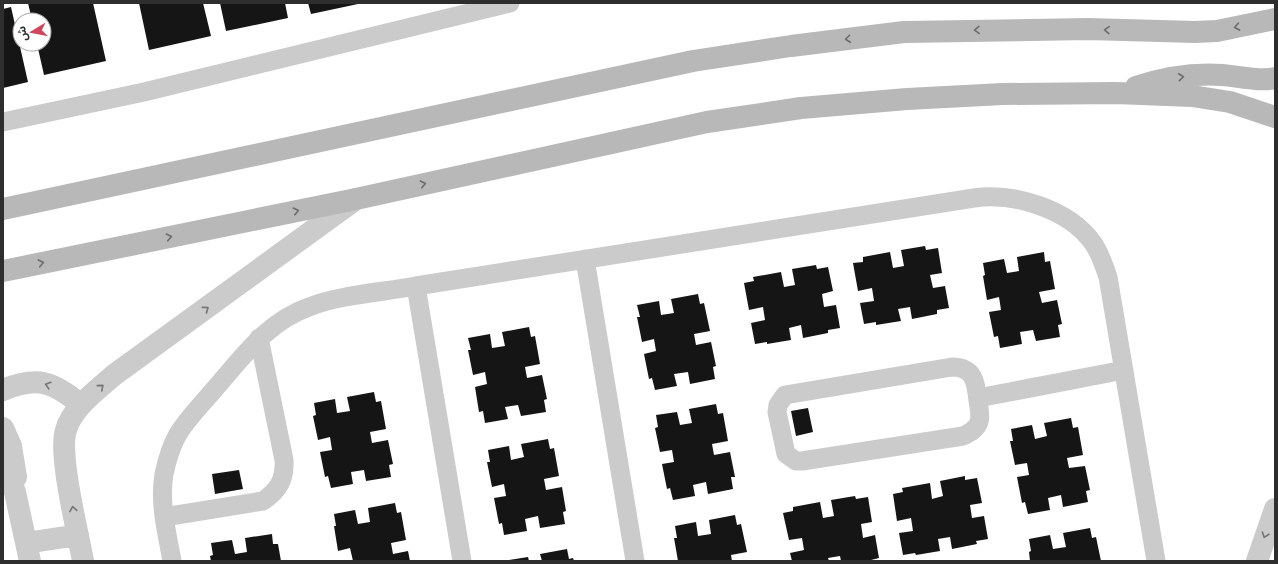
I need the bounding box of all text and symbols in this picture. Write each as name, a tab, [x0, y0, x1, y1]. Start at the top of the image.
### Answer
north arrow	[12, 12, 52, 52]
one-way arrow	[1234, 23, 1240, 31]
text: ش	[14, 25, 30, 42]
one-way arrow	[1104, 25, 1110, 34]
one-way arrow	[974, 26, 980, 34]
one-way arrow	[845, 34, 851, 43]
one-way arrow	[1178, 73, 1184, 82]
one-way arrow	[420, 181, 426, 189]
one-way arrow	[293, 208, 299, 216]
one-way arrow	[165, 234, 172, 242]
one-way arrow	[38, 260, 44, 268]
one-way arrow	[201, 307, 208, 314]
one-way arrow	[45, 381, 52, 390]
one-way arrow	[96, 384, 104, 391]
one-way arrow	[70, 506, 78, 512]
one-way arrow	[1262, 531, 1270, 538]

